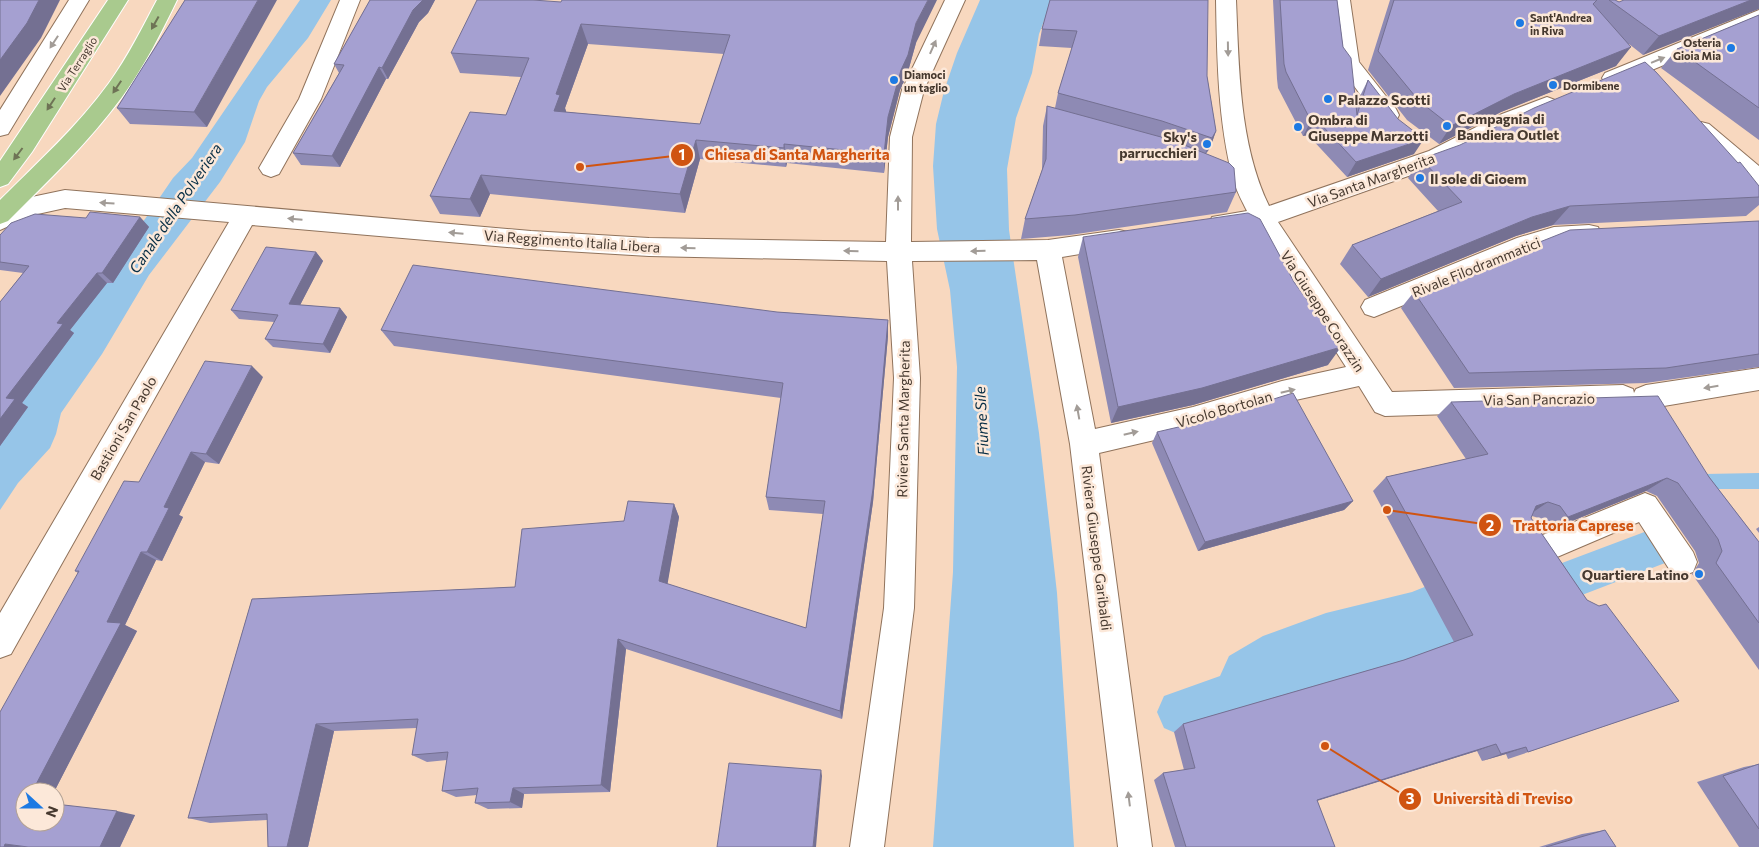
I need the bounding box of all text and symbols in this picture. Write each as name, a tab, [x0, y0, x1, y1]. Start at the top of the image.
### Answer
place label: Sant'Andrea in Riva	[1530, 11, 1592, 37]
one-way arrow	[151, 16, 160, 30]
marker: Sant'Andrea in Riva	[1514, 17, 1526, 29]
street label: Via Terraglio	[54, 34, 100, 94]
one-way arrow	[49, 35, 58, 48]
place label: Osteria Gioia Mia	[1673, 36, 1721, 62]
one-way arrow	[929, 40, 937, 54]
one-way arrow	[1224, 41, 1232, 57]
marker: Osteria Gioia Mia	[1725, 42, 1737, 54]
one-way arrow	[1651, 56, 1665, 64]
place label: Diamoci un taglio	[904, 68, 948, 94]
marker: Diamoci un taglio	[888, 74, 900, 86]
marker: Dormibene	[1547, 79, 1559, 91]
place label: Dormibene	[1563, 79, 1620, 92]
one-way arrow	[112, 80, 122, 94]
place label: Palazzo Scotti	[1338, 91, 1430, 108]
marker: Palazzo Scotti	[1322, 93, 1334, 105]
one-way arrow	[46, 98, 56, 111]
place label: Compagnia di Bandiera Outlet	[1457, 110, 1559, 143]
place label: Ombra di Giuseppe Marzotti	[1308, 111, 1428, 144]
marker: Compagnia di Bandiera Outlet	[1441, 120, 1453, 132]
marker: Ombra di Giuseppe Marzotti	[1292, 121, 1304, 133]
place label: Sky's parrucchieri	[1119, 128, 1197, 161]
marker: Sky's parrucchieri	[1201, 138, 1213, 150]
water label: Canale della Polveriera	[125, 139, 225, 276]
callout: Chiesa di Santa Margherita	[669, 140, 899, 170]
text: 1	[679, 145, 685, 163]
text: Chiesa di Santa Margherita	[704, 145, 890, 163]
one-way arrow	[13, 147, 23, 161]
street label: Via Santa Margherita	[1305, 149, 1437, 211]
place label: Il sole di Gioem	[1430, 170, 1526, 187]
marker: Il sole di Gioem	[1414, 172, 1426, 184]
one-way arrow	[894, 195, 902, 211]
one-way arrow	[99, 199, 115, 207]
one-way arrow	[286, 214, 302, 222]
street label: Via Reggimento Italia Libera	[483, 226, 661, 256]
one-way arrow	[448, 229, 464, 237]
street label: Rivale Filodrammatici	[1409, 233, 1543, 301]
one-way arrow	[680, 244, 696, 252]
one-way arrow	[843, 247, 859, 255]
one-way arrow	[970, 247, 986, 255]
street label: Via Giuseppe Corazzin	[1277, 247, 1369, 375]
street label: Riviera Santa Margherita	[893, 340, 913, 498]
street label: Bastioni San Paolo	[86, 373, 160, 483]
one-way arrow	[1702, 383, 1718, 391]
water label: Fiume Sile	[970, 386, 992, 456]
street label: Vicolo Bortolan	[1174, 387, 1274, 431]
one-way arrow	[1281, 387, 1296, 395]
street label: Via San Pancrazio	[1483, 390, 1595, 408]
one-way arrow	[1073, 404, 1081, 420]
one-way arrow	[1124, 429, 1139, 437]
street label: Riviera Giuseppe Garibaldi	[1078, 464, 1116, 632]
callout: Trattoria Caprese	[1477, 510, 1644, 540]
text: 2	[1486, 516, 1494, 534]
text: Trattoria Caprese	[1512, 516, 1634, 534]
place label: Quartiere Latino	[1582, 566, 1689, 583]
marker: Quartiere Latino	[1693, 568, 1705, 580]
north arrow	[15, 782, 65, 832]
callout: Università di Treviso	[1398, 784, 1583, 814]
text: 3	[1406, 789, 1415, 807]
text: Università di Treviso	[1433, 789, 1573, 807]
one-way arrow	[1125, 790, 1133, 806]
text: N	[43, 804, 62, 820]

